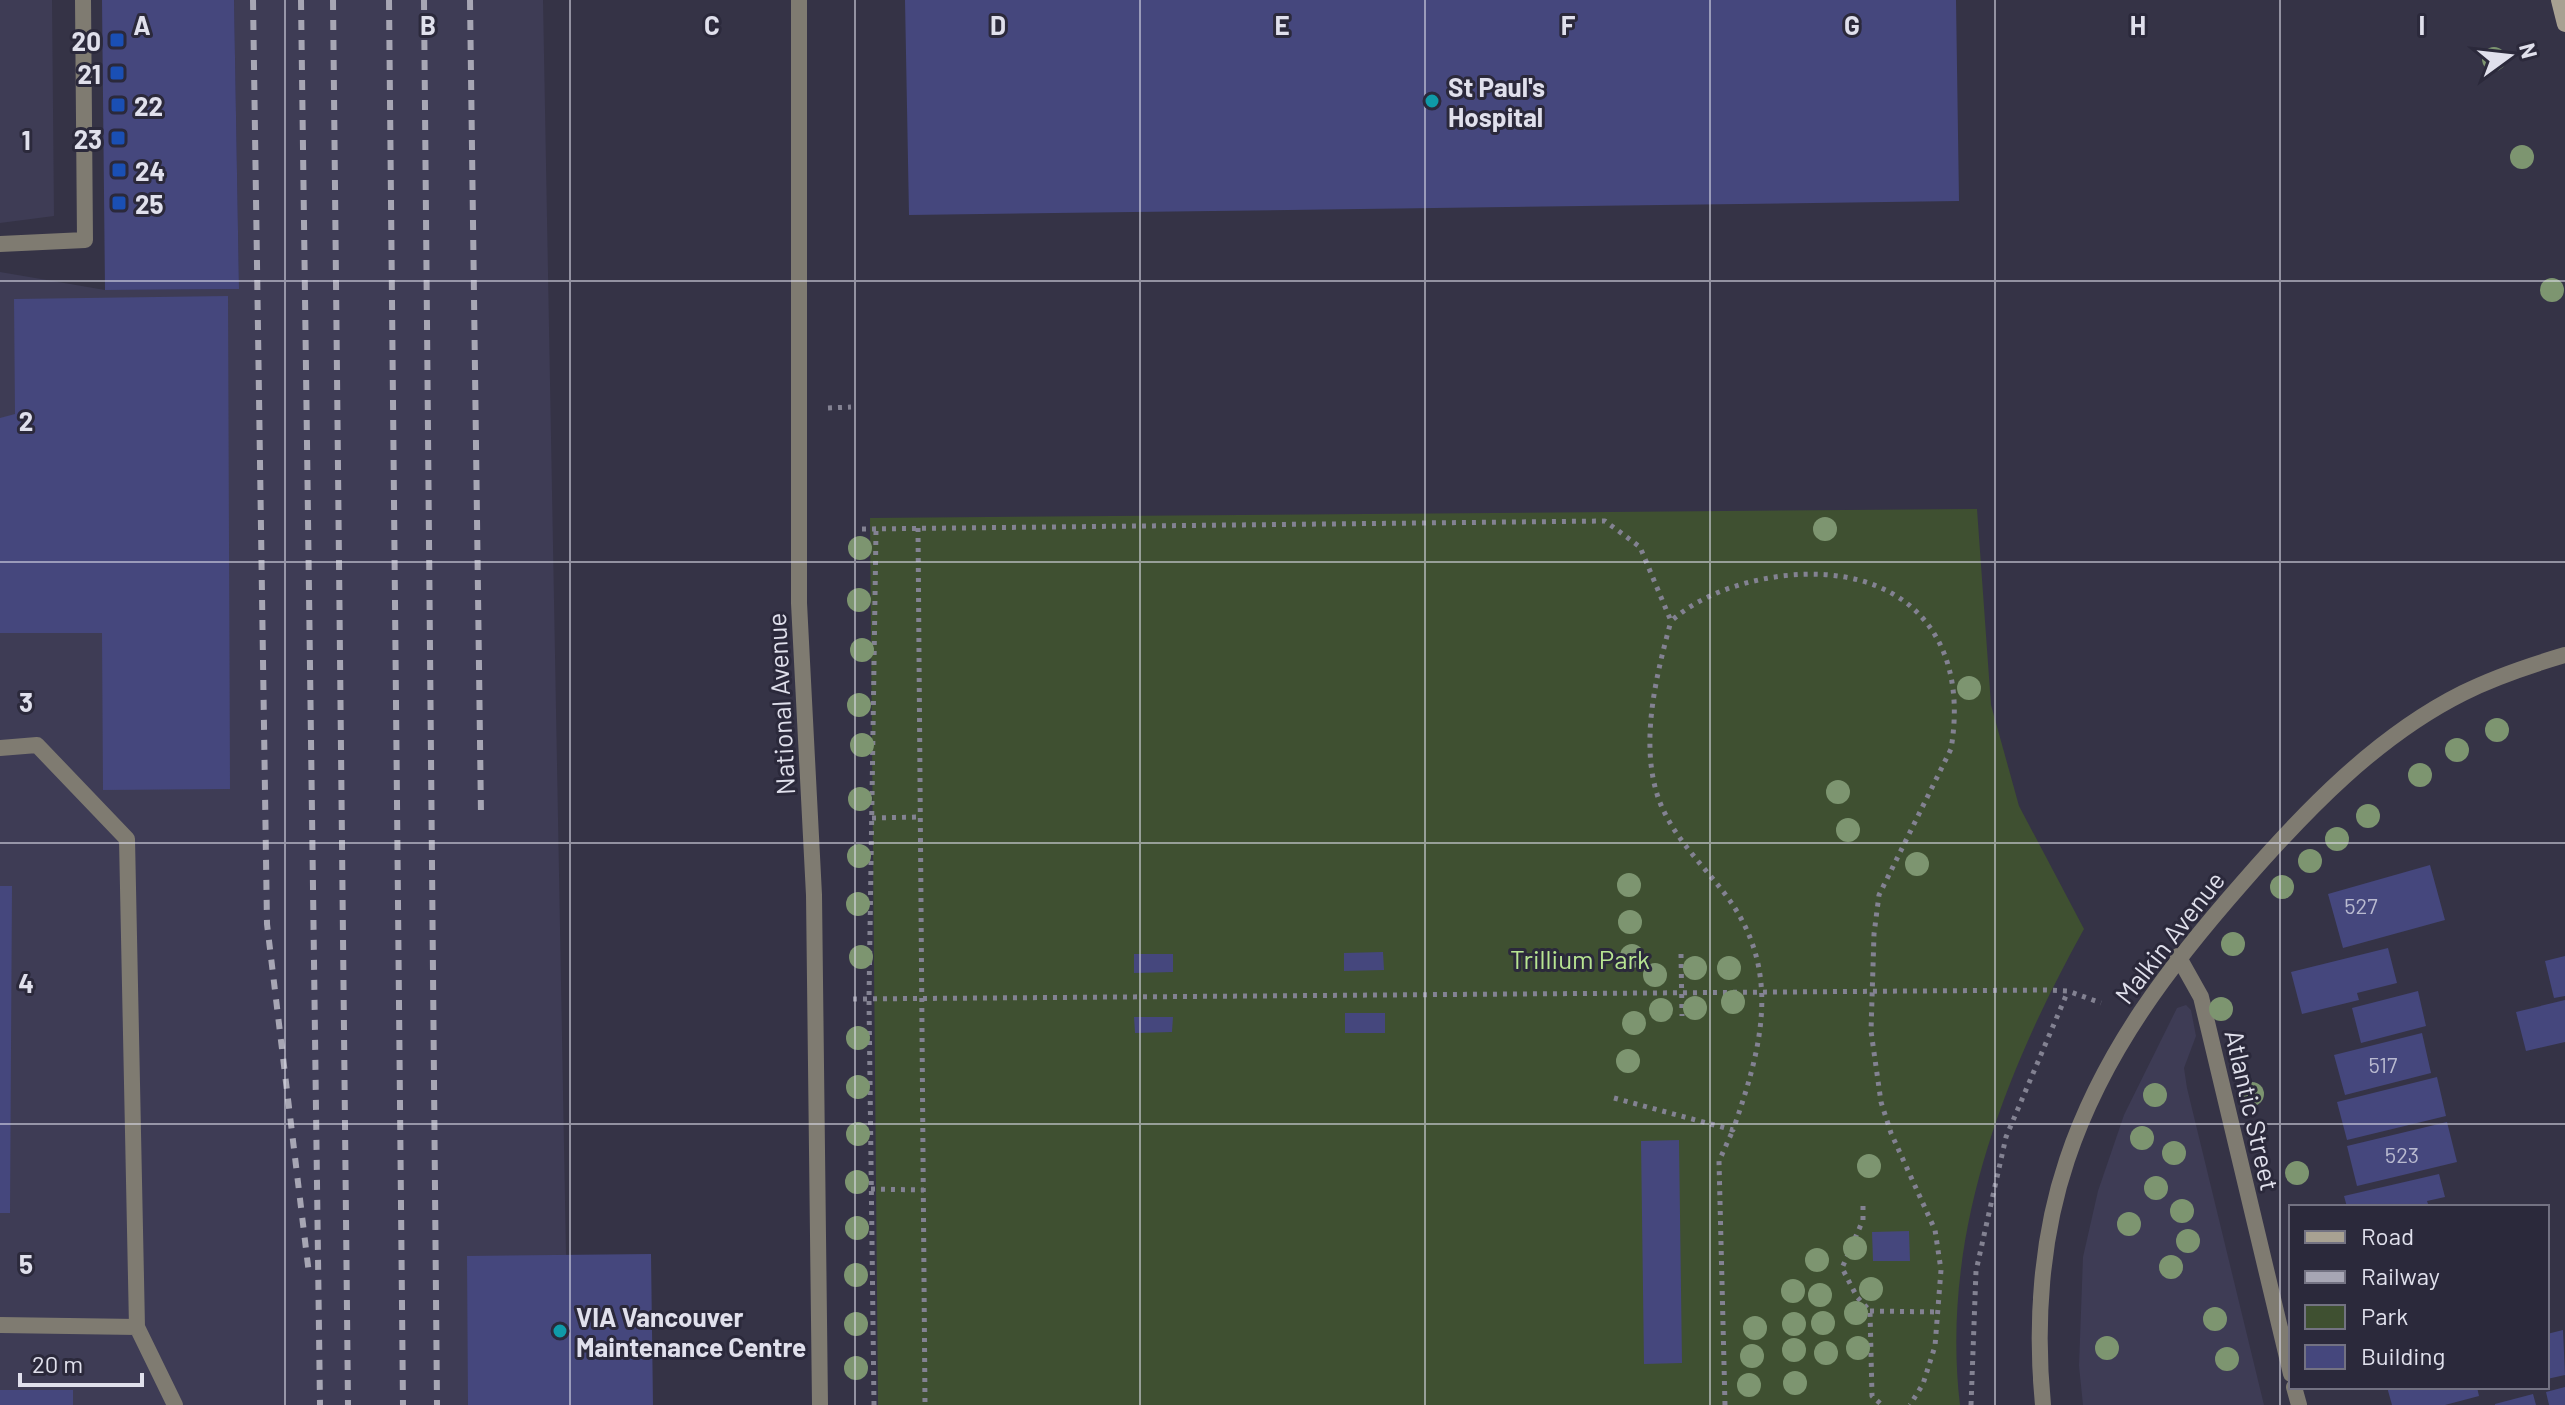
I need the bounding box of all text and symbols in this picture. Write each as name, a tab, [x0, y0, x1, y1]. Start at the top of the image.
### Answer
text: A	[133, 9, 151, 40]
text: B	[420, 9, 436, 40]
text: C	[704, 9, 720, 40]
text: D	[990, 9, 1006, 40]
text: E	[1274, 9, 1290, 40]
text: F	[1561, 9, 1576, 40]
text: G	[1844, 9, 1860, 40]
text: H	[2130, 9, 2146, 40]
text: I	[2419, 9, 2425, 40]
north arrow	[2469, 16, 2549, 96]
place label: 20	[72, 25, 101, 56]
marker: 20	[108, 31, 126, 49]
text: N	[2515, 40, 2544, 61]
place label: 21	[77, 58, 101, 89]
marker: 21	[108, 64, 126, 82]
place label: St Paul's Hospital	[1448, 71, 1545, 132]
place label: 22	[134, 90, 163, 121]
marker: St Paul's Hospital	[1423, 92, 1441, 110]
marker: 22	[109, 96, 127, 114]
place label: 23	[74, 123, 102, 154]
text: 1	[21, 124, 31, 155]
marker: 23	[109, 129, 127, 147]
place label: 24	[135, 155, 165, 186]
marker: 24	[110, 161, 128, 179]
place label: 25	[135, 188, 164, 219]
marker: 25	[110, 194, 128, 212]
text: 2	[19, 405, 33, 436]
street label: National Avenue	[760, 612, 800, 796]
text: 3	[19, 686, 33, 717]
street label: Malkin Avenue	[2108, 865, 2230, 1009]
house number: 527	[2344, 892, 2378, 918]
park label: Trillium Park	[1510, 943, 1650, 974]
text: 4	[18, 967, 34, 998]
street label: Atlantic Street	[2219, 1027, 2287, 1193]
house number: 517	[2369, 1051, 2397, 1077]
house number: 523	[2385, 1141, 2419, 1167]
legend	[2289, 1205, 2549, 1389]
text: Road	[2361, 1221, 2414, 1250]
text: 5	[19, 1248, 33, 1279]
text: Railway	[2361, 1261, 2440, 1290]
place label: VIA Vancouver Maintenance Centre	[576, 1301, 806, 1362]
text: Park	[2361, 1301, 2408, 1330]
marker: VIA Vancouver Maintenance Centre	[551, 1322, 569, 1340]
scale bar	[20, 1337, 142, 1387]
text: Building	[2361, 1341, 2445, 1370]
text: 20 m	[32, 1349, 83, 1378]

